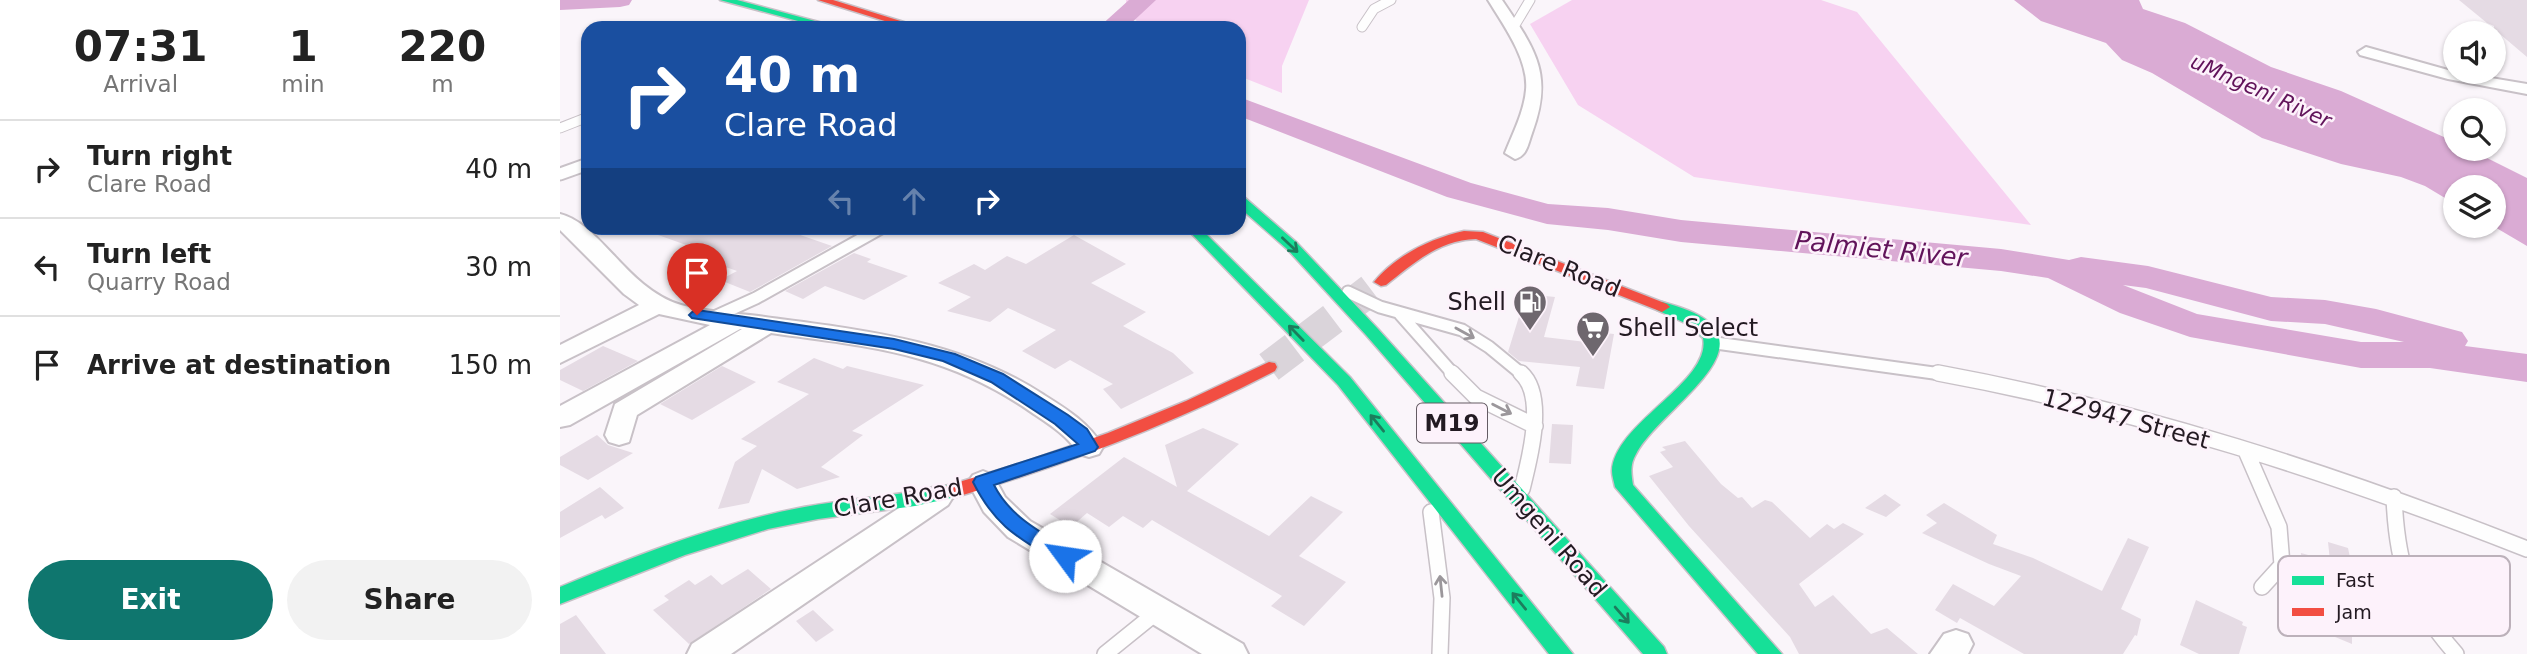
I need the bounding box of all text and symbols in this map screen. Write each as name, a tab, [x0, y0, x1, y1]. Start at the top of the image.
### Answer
map controls	[2443, 21, 2506, 238]
button: sound	[2443, 21, 2506, 84]
text: 07:31	[74, 22, 208, 71]
text: 1	[288, 22, 318, 71]
text: 220	[399, 22, 486, 71]
text: 40 m	[724, 47, 860, 104]
icon: right	[609, 49, 700, 140]
water label: uMngeni River	[2187, 49, 2336, 133]
text: Arrival	[103, 71, 178, 97]
text: min	[281, 71, 325, 97]
text: m	[431, 71, 454, 97]
button: search	[2443, 98, 2506, 161]
text: Clare Road	[724, 106, 897, 144]
text: Turn right	[87, 141, 232, 171]
icon: right	[28, 150, 66, 188]
text: 40 m	[465, 154, 532, 184]
text: Clare Road	[87, 171, 212, 197]
button: layers	[2443, 175, 2506, 238]
icon: left	[822, 182, 860, 220]
icon: ahead	[895, 182, 933, 220]
icon: right	[968, 182, 1006, 220]
water label: Palmiet River	[1793, 225, 1971, 273]
street label: Clare Road	[1493, 229, 1625, 303]
one-way arrow	[1281, 237, 1298, 254]
text: Turn left	[87, 239, 211, 269]
pin	[667, 243, 727, 315]
icon: left	[28, 248, 66, 286]
text: 30 m	[465, 252, 532, 282]
icon: arrive	[678, 254, 716, 292]
text: Quarry Road	[87, 269, 231, 295]
fuel station icon: Shell	[1511, 283, 1549, 332]
place label: Shell	[1447, 288, 1506, 316]
supermarket icon: Shell Select	[1574, 309, 1612, 358]
place label: Shell Select	[1618, 314, 1758, 342]
one-way arrow	[1288, 324, 1305, 341]
one-way arrow	[1454, 327, 1475, 340]
icon: arrive	[28, 346, 66, 384]
text: Arrive at destination	[87, 350, 391, 380]
text: 150 m	[449, 350, 532, 380]
street label: 122947 Street	[2039, 383, 2213, 455]
one-way arrow	[1491, 403, 1512, 417]
road number: M19	[1417, 404, 1487, 442]
one-way arrow	[1370, 414, 1385, 433]
street label: Umgeni Road	[1486, 463, 1612, 603]
street label: Clare Road	[832, 473, 964, 523]
position arrow	[1028, 519, 1102, 593]
legend	[2278, 556, 2510, 636]
button: Exit	[28, 560, 273, 640]
button: Share	[287, 560, 532, 640]
text: Fast	[2336, 569, 2374, 591]
one-way arrow	[1434, 575, 1447, 598]
one-way arrow	[1511, 592, 1527, 610]
text: Jam	[2335, 601, 2372, 623]
one-way arrow	[1614, 606, 1630, 624]

